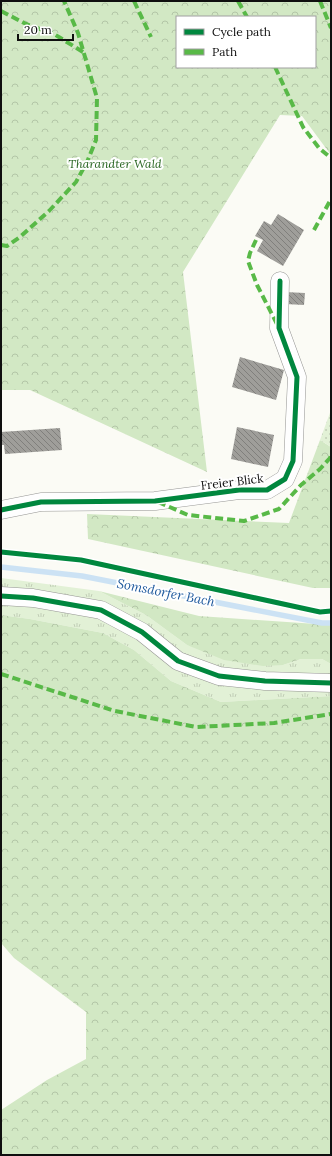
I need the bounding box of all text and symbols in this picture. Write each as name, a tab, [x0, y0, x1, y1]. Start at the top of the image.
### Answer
scale bar	[18, 16, 73, 42]
legend	[176, 16, 316, 68]
text: 20 m	[24, 22, 52, 37]
text: Cycle path	[212, 24, 271, 39]
text: Path	[212, 44, 237, 59]
park label: Tharandter Wald	[68, 156, 162, 171]
street label: Freier Blick	[200, 470, 265, 493]
water label: Somsdorfer Bach	[116, 575, 217, 610]

